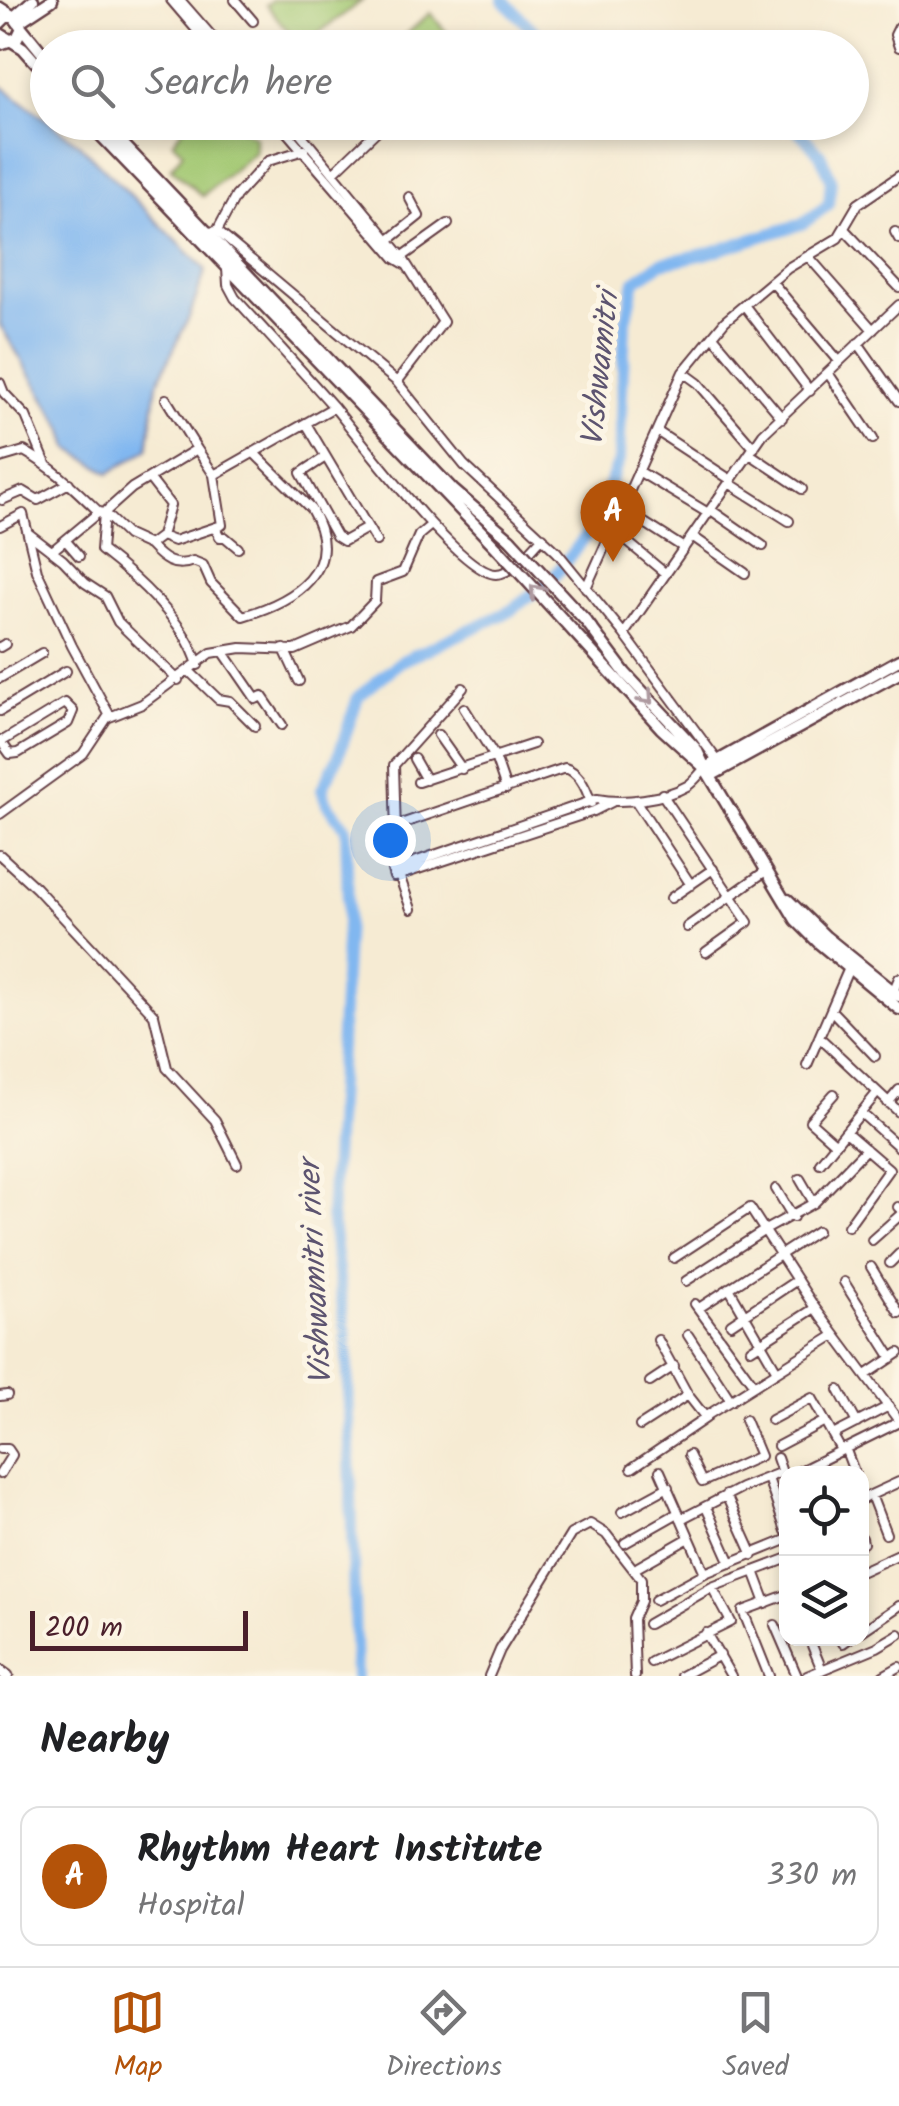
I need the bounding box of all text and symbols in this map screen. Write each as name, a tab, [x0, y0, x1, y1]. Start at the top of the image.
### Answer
search box	[30, 30, 869, 140]
text: Search here	[145, 55, 332, 115]
icon: search	[65, 58, 120, 113]
water label: Vishwamitri	[568, 283, 636, 449]
pin: A	[580, 480, 646, 562]
one-way arrow	[530, 584, 548, 603]
one-way arrow	[635, 686, 653, 705]
your location	[365, 815, 416, 866]
water label: Vishwamitri river	[285, 1153, 348, 1387]
map controls	[779, 1466, 869, 1646]
button: locate	[779, 1466, 869, 1556]
button: layers	[779, 1556, 869, 1646]
scale bar	[30, 1606, 248, 1650]
text: 200 m	[45, 1606, 123, 1651]
text: Nearby	[40, 1708, 169, 1775]
text: Rhythm Heart Institute	[137, 1821, 542, 1881]
text: A	[64, 1851, 85, 1902]
text: 330 m	[766, 1851, 857, 1902]
text: Hospital	[137, 1881, 245, 1932]
tab: Map	[110, 1985, 165, 2090]
tab: Directions	[386, 1985, 502, 2090]
tab: Saved	[722, 1985, 789, 2090]

